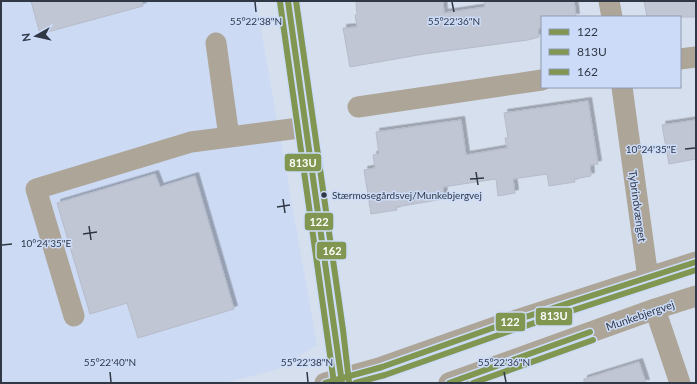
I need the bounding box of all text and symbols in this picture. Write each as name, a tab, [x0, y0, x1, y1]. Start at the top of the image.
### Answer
text: 55°22'38"N	[230, 15, 282, 27]
text: 55°22'36"N	[428, 15, 480, 27]
north arrow	[16, 16, 56, 56]
legend	[541, 16, 681, 88]
text: 122	[577, 24, 598, 39]
text: N	[19, 32, 33, 43]
text: 813U	[577, 44, 607, 59]
text: 162	[577, 64, 598, 79]
text: 10°24'35"E	[626, 143, 676, 155]
line badge: 813U	[284, 153, 322, 172]
text: 813U	[289, 156, 317, 169]
street label: Tybrindvænget	[627, 169, 649, 243]
place label: Stærmosegårdsvej/Munkebjergvej	[332, 189, 482, 201]
marker: Stærmosegårdsvej/Munkebjergvej	[319, 190, 329, 200]
line badge: 122	[304, 212, 334, 231]
text: 122	[309, 215, 329, 228]
text: 10°24'35"E	[21, 237, 71, 249]
line badge: 162	[316, 241, 347, 260]
text: 162	[322, 244, 342, 257]
street label: Munkebjergvej	[604, 297, 676, 333]
line badge: 813U	[535, 307, 573, 326]
text: 813U	[540, 309, 568, 322]
line badge: 122	[495, 312, 526, 332]
text: 122	[500, 315, 520, 328]
text: 55°22'40"N	[84, 356, 136, 368]
text: 55°22'38"N	[281, 356, 333, 368]
text: 55°22'36"N	[478, 356, 530, 368]

